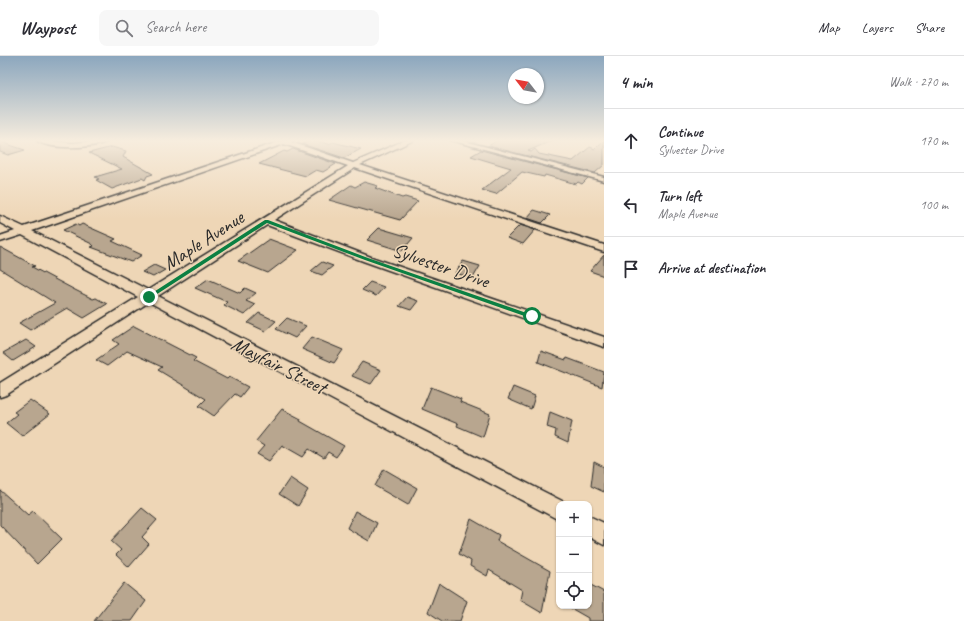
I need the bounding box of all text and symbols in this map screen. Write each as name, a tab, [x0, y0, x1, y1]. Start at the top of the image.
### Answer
search box	[99, 10, 379, 46]
text: Waypost	[20, 16, 75, 40]
icon: search	[113, 17, 135, 39]
text: Search here	[145, 18, 206, 37]
text: Map	[818, 19, 840, 36]
text: Layers	[862, 19, 893, 36]
text: Share	[915, 19, 944, 36]
north arrow	[508, 68, 544, 104]
text: 4 min	[620, 72, 653, 93]
text: Walk · 270 m	[889, 74, 948, 90]
text: Continue	[658, 123, 703, 142]
icon: ahead	[620, 130, 642, 152]
text: 170 m	[920, 133, 948, 149]
text: Sylvester Drive	[658, 142, 723, 158]
text: Turn left	[658, 187, 701, 206]
icon: left	[620, 194, 642, 216]
text: 100 m	[920, 197, 948, 213]
street label: Maple Avenue	[158, 204, 250, 276]
text: Maple Avenue	[658, 206, 717, 222]
street label: Sylvester Drive	[389, 237, 494, 294]
icon: arrive	[620, 258, 642, 280]
text: Arrive at destination	[658, 259, 765, 278]
route end	[140, 288, 158, 306]
route start	[523, 307, 541, 325]
street label: Mayfair Street	[227, 331, 333, 401]
map controls	[556, 501, 592, 609]
button: +	[556, 501, 592, 537]
button: −	[556, 537, 592, 573]
button: locate	[556, 573, 592, 609]

